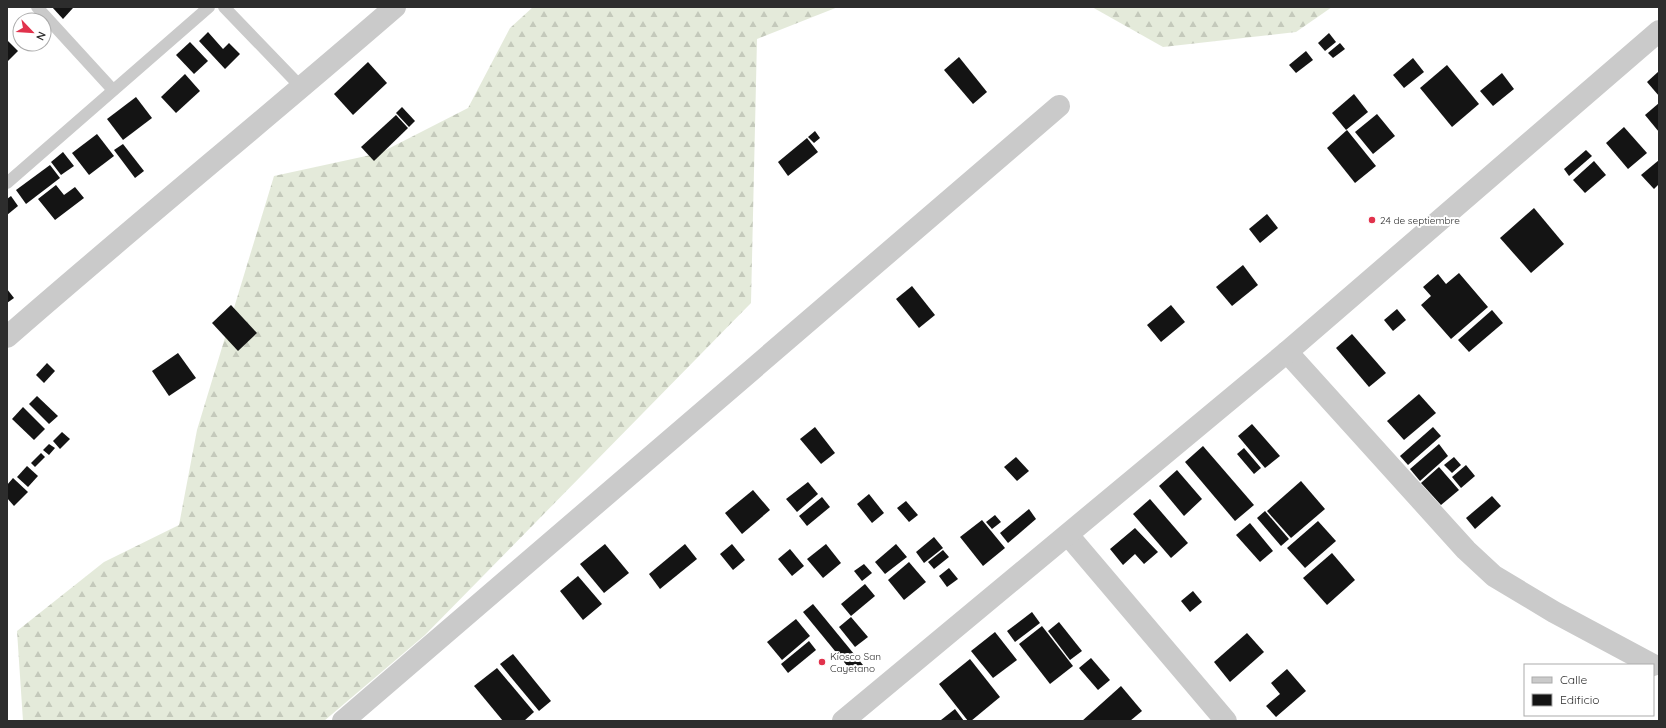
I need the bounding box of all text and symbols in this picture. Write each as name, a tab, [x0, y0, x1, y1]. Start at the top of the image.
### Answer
north arrow	[12, 12, 52, 52]
text: N	[33, 30, 49, 43]
place label: 24 de septiembre	[1380, 214, 1460, 227]
marker: 24 de septiembre	[1367, 215, 1377, 225]
place label: Kiosco San Cayetano	[830, 650, 881, 675]
marker: Kiosco San Cayetano	[817, 657, 827, 667]
legend	[1524, 664, 1654, 716]
text: Calle	[1560, 672, 1588, 687]
text: Edificio	[1560, 692, 1600, 707]

